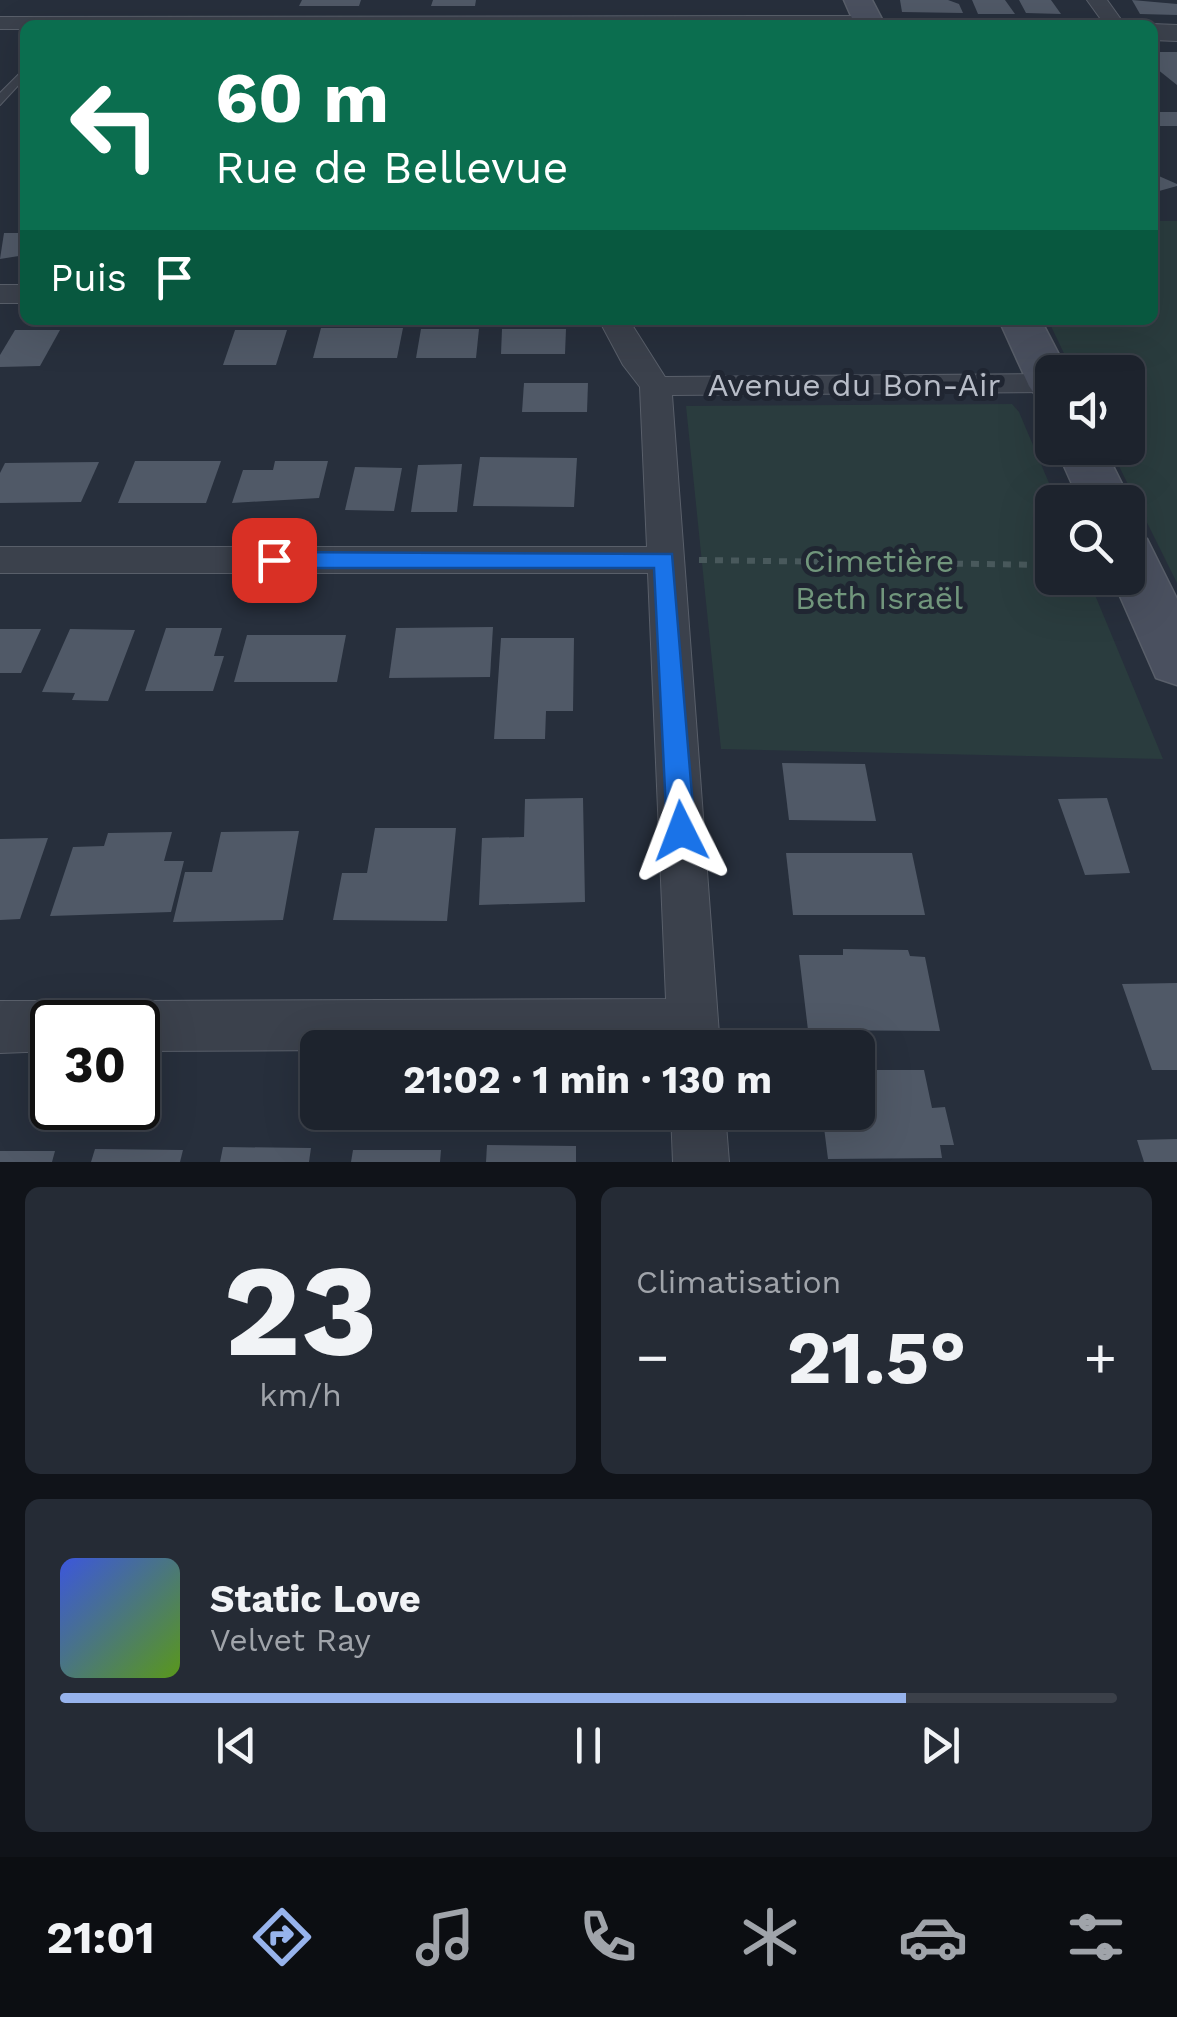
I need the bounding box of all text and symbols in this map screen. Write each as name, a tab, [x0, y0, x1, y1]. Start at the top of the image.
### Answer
text: 60 m	[215, 57, 389, 139]
icon: left	[50, 60, 180, 190]
text: Rue de Bellevue	[215, 141, 568, 194]
icon: arrive	[147, 250, 202, 305]
text: Puis	[50, 256, 127, 300]
map controls	[1035, 355, 1145, 595]
button: sound	[1035, 355, 1145, 465]
street label: Avenue du Bon-Air	[707, 366, 1001, 404]
button: search	[1035, 485, 1145, 595]
pin	[232, 518, 317, 603]
icon: arrive	[247, 533, 302, 588]
park label: Cimetière Beth Israël	[795, 542, 963, 617]
position arrow	[629, 779, 733, 883]
speed limit sign: 30	[30, 1000, 160, 1130]
text: 21:02 · 1 min · 130 m	[403, 1058, 772, 1102]
text: 23	[223, 1234, 378, 1387]
text: Climatisation	[636, 1263, 841, 1301]
text: 21.5°	[787, 1313, 966, 1401]
text: −	[636, 1325, 669, 1389]
text: +	[1084, 1325, 1117, 1389]
text: km/h	[259, 1376, 342, 1414]
text: Static Love	[210, 1577, 421, 1621]
text: Velvet Ray	[210, 1621, 371, 1659]
icon: previous	[209, 1718, 264, 1773]
icon: pause	[561, 1718, 616, 1773]
icon: next	[913, 1718, 968, 1773]
icon: directions	[247, 1902, 317, 1972]
icon: music	[410, 1902, 480, 1972]
icon: phone	[573, 1902, 643, 1972]
icon: climate	[735, 1902, 805, 1972]
icon: car	[898, 1902, 968, 1972]
icon: filters	[1061, 1902, 1131, 1972]
text: 21:01	[46, 1911, 155, 1964]

